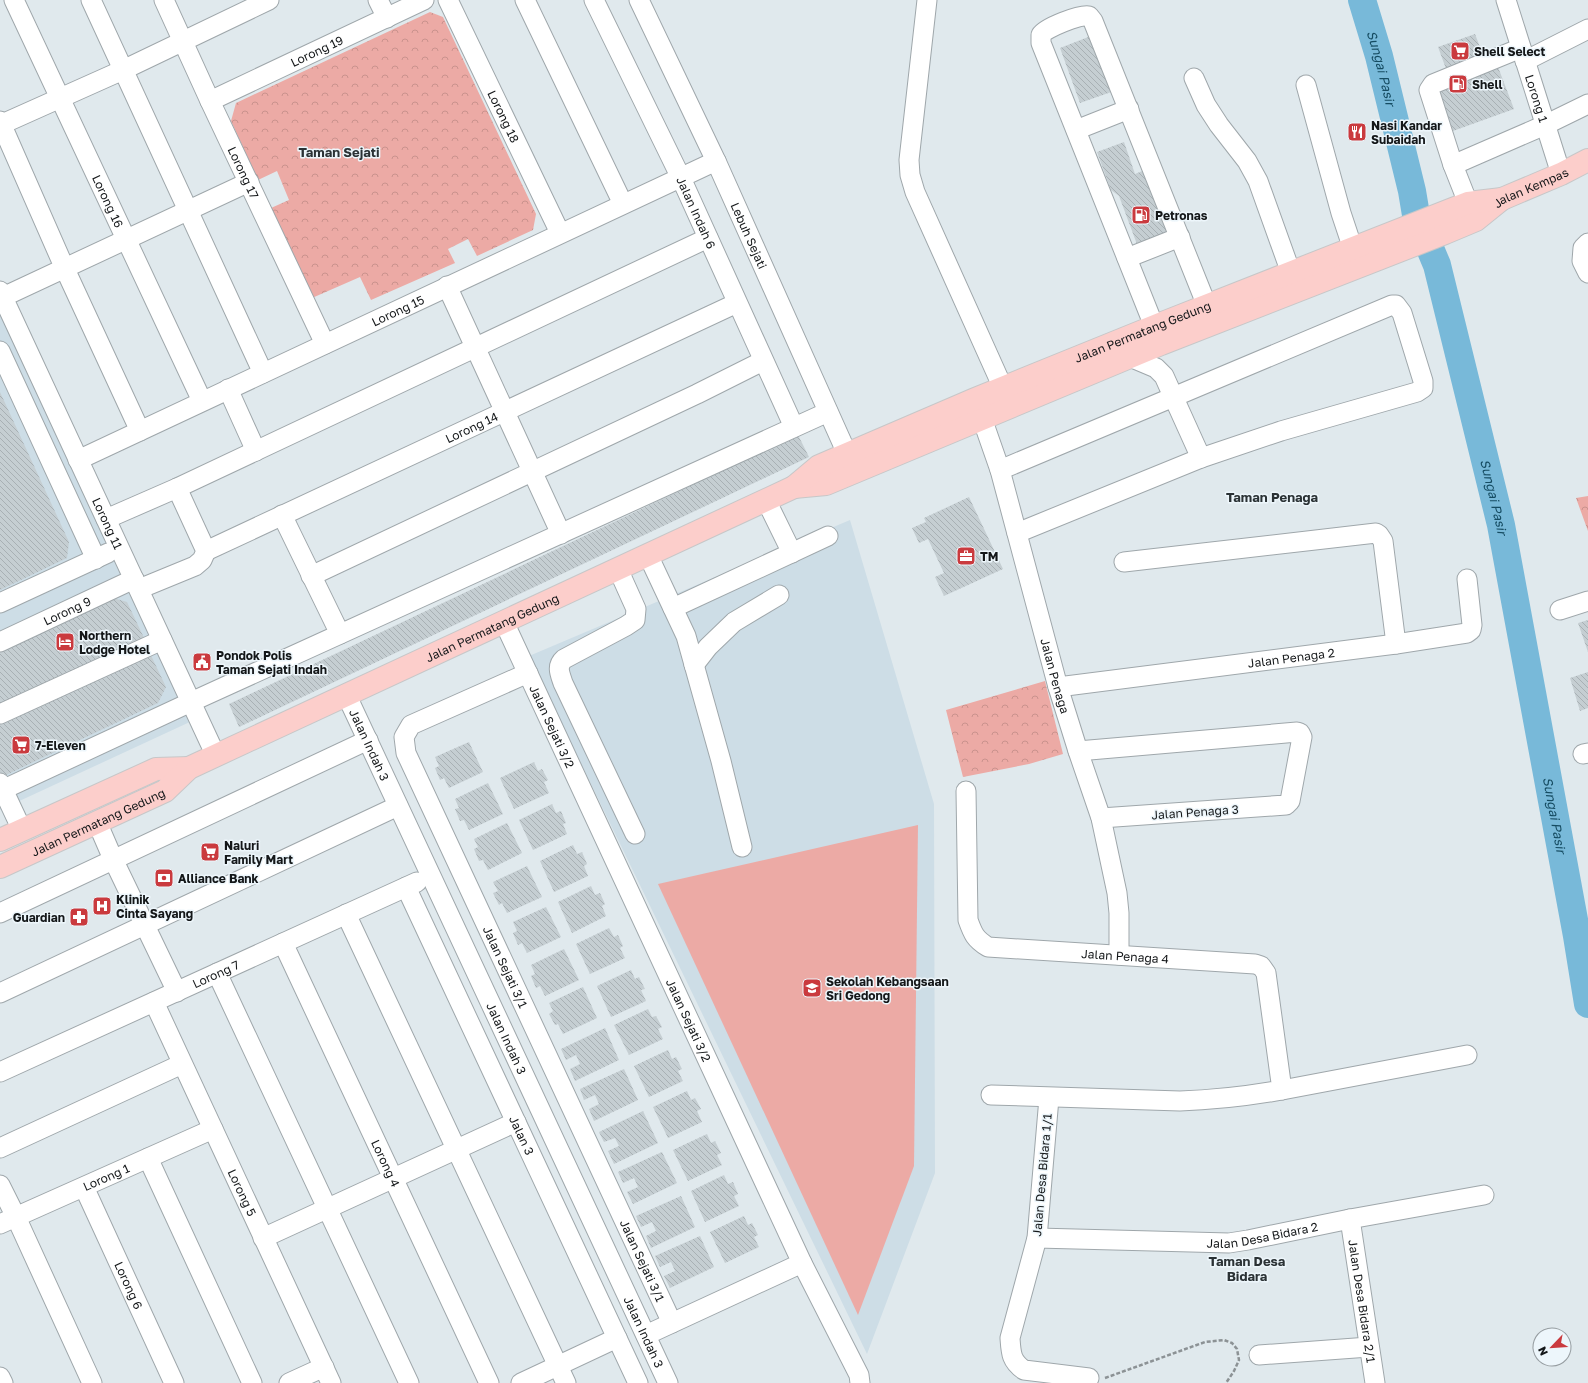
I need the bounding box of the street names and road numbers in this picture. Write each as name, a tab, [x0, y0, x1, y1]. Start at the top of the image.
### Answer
street label: Lorong 19	[288, 32, 346, 69]
street label: Lorong 1	[1522, 72, 1552, 124]
street label: Lorong 18	[485, 87, 523, 145]
street label: Lorong 17	[225, 144, 262, 201]
street label: Jalan Kempas	[1490, 164, 1571, 211]
street label: Lorong 16	[89, 172, 127, 230]
street label: Jalan Indah 6	[674, 174, 719, 251]
street label: Lebuh Sejati	[728, 200, 771, 271]
street label: Lorong 15	[369, 291, 426, 329]
street label: Jalan Permatang Gedung	[1072, 297, 1213, 365]
street label: Lorong 14	[443, 408, 500, 446]
street label: Lorong 11	[89, 495, 126, 552]
street label: Jalan Permatang Gedung	[423, 590, 561, 665]
street label: Lorong 9	[41, 593, 93, 628]
street label: Jalan Penaga	[1038, 636, 1073, 715]
street label: Jalan Penaga 2	[1247, 644, 1336, 670]
street label: Jalan Sejati 3/2	[527, 682, 578, 770]
street label: Jalan Indah 3	[347, 707, 393, 783]
street label: Jalan Permatang Gedung	[29, 785, 167, 859]
street label: Jalan Penaga 3	[1151, 801, 1239, 823]
street label: Jalan Sejati 3/1	[480, 923, 531, 1010]
street label: Jalan Penaga 4	[1081, 945, 1169, 966]
street label: Lorong 7	[190, 957, 241, 991]
street label: Jalan Sejati 3/2	[663, 976, 715, 1064]
street label: Jalan Indah 3	[484, 1000, 530, 1076]
street label: Jalan 3	[507, 1113, 538, 1157]
street label: Jalan Desa Bidara 1/1	[1029, 1113, 1055, 1237]
street label: Lorong 4	[368, 1137, 404, 1189]
street label: Lorong 1	[80, 1160, 132, 1194]
street label: Lorong 5	[225, 1166, 260, 1219]
street label: Jalan Sejati 3/1	[617, 1217, 668, 1304]
street label: Jalan Desa Bidara 2	[1206, 1218, 1319, 1251]
street label: Jalan Desa Bidara 2/1	[1346, 1238, 1379, 1364]
street label: Lorong 6	[112, 1259, 146, 1311]
street label: Jalan Indah 3	[621, 1294, 667, 1370]

